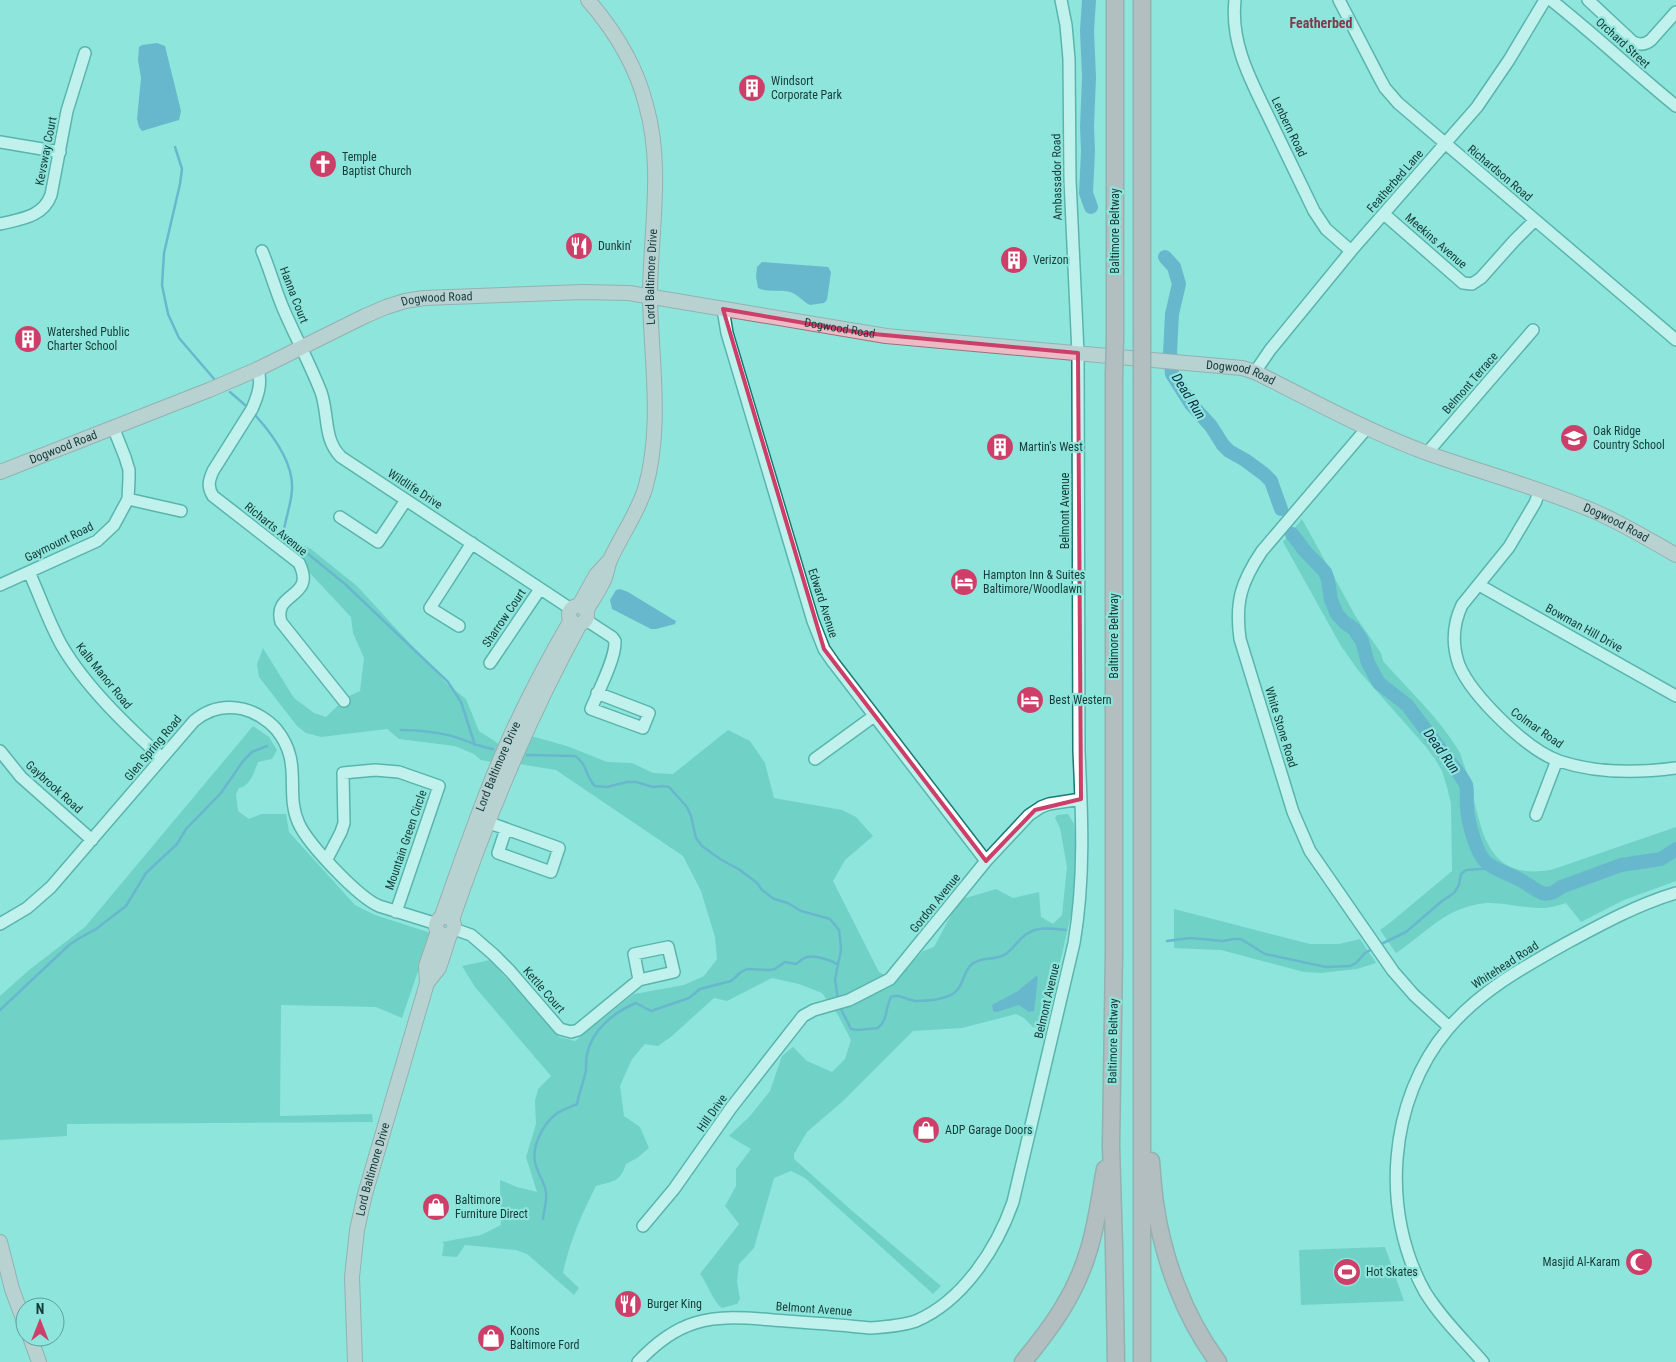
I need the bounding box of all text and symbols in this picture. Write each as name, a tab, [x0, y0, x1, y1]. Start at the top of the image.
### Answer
district label: Featherbed	[1290, 15, 1353, 31]
street label: Orchard Street	[1593, 15, 1653, 71]
building icon: Windsort Corporate Park	[737, 73, 767, 103]
place label: Windsort Corporate Park	[771, 74, 843, 102]
street label: Lenbern Road	[1268, 95, 1310, 159]
street label: Kevsway Court	[32, 115, 60, 187]
street label: Ambassador Road	[1049, 133, 1065, 221]
street label: Richardson Road	[1465, 142, 1535, 204]
street label: Featherbed Lane	[1364, 146, 1426, 215]
church icon: Temple Baptist Church	[308, 149, 338, 179]
place label: Temple Baptist Church	[342, 150, 412, 178]
street label: Baltimore Beltway	[1108, 188, 1122, 274]
street label: Meekins Avenue	[1402, 210, 1470, 272]
street label: Lord Baltimore Drive	[643, 228, 660, 325]
restaurant icon: Dunkin'	[564, 231, 594, 261]
place label: Dunkin'	[598, 239, 632, 253]
building icon: Verizon	[999, 245, 1029, 275]
place label: Verizon	[1033, 253, 1069, 267]
street label: Hanna Court	[277, 265, 311, 326]
street label: Dogwood Road	[399, 289, 473, 309]
street label: Dogwood Road	[803, 315, 876, 341]
building icon: Watershed Public Charter School	[13, 324, 43, 354]
place label: Watershed Public Charter School	[47, 325, 130, 353]
street label: Belmont Terrace	[1439, 349, 1501, 417]
street label: Dogwood Road	[1205, 358, 1278, 388]
water label: Dead Run	[1169, 370, 1209, 422]
school or university icon: Oak Ridge Country School	[1559, 423, 1589, 453]
place label: Oak Ridge Country School	[1593, 424, 1665, 452]
street label: Dogwood Road	[27, 428, 99, 467]
building icon: Martin's West	[985, 432, 1015, 462]
place label: Martin's West	[1019, 440, 1083, 454]
street label: Wildlife Drive	[385, 466, 445, 512]
street label: Belmont Avenue	[1058, 472, 1072, 549]
street label: Richarts Avenue	[242, 499, 310, 559]
street label: Dogwood Road	[1581, 500, 1651, 545]
street label: Gaymount Road	[22, 519, 96, 565]
street label: Edward Avenue	[805, 567, 841, 640]
hotel icon: Hampton Inn & Suites Baltimore/Woodlawn	[949, 567, 979, 597]
place label: Hampton Inn & Suites Baltimore/Woodlawn	[983, 568, 1085, 596]
street label: Sharrow Court	[479, 586, 529, 650]
street label: Baltimore Beltway	[1107, 593, 1121, 679]
street label: Bowman Hill Drive	[1543, 601, 1625, 655]
street label: Kalb Manor Road	[73, 640, 135, 712]
hotel icon: Best Western	[1015, 685, 1045, 715]
street label: White Stone Road	[1262, 685, 1300, 769]
place label: Best Western	[1049, 693, 1112, 707]
street label: Colmar Road	[1508, 705, 1566, 751]
street label: Glen Spring Road	[122, 712, 184, 784]
street label: Lord Baltimore Drive	[473, 719, 523, 813]
water label: Dead Run	[1421, 726, 1463, 776]
street label: Gaybrook Road	[23, 758, 85, 816]
street label: Mountain Green Circle	[382, 788, 430, 892]
street label: Gordon Avenue	[907, 870, 963, 935]
street label: Whitehead Road	[1469, 938, 1541, 992]
street label: Belmont Avenue	[1032, 962, 1063, 1040]
street label: Kettle Court	[520, 964, 568, 1016]
street label: Baltimore Beltway	[1105, 998, 1121, 1084]
street label: Hill Drive	[694, 1091, 730, 1134]
shop icon: ADP Garage Doors	[911, 1115, 941, 1145]
street label: Lord Baltimore Drive	[353, 1121, 393, 1217]
place label: ADP Garage Doors	[945, 1123, 1033, 1137]
shop icon: Baltimore Furniture Direct	[421, 1192, 451, 1222]
place label: Baltimore Furniture Direct	[455, 1193, 528, 1221]
mosque icon: Masjid Al-Karam	[1624, 1247, 1654, 1277]
place label: Masjid Al-Karam	[1542, 1255, 1620, 1269]
sports icon: Hot Skates	[1332, 1257, 1362, 1287]
place label: Hot Skates	[1366, 1265, 1418, 1279]
restaurant icon: Burger King	[613, 1289, 643, 1319]
north arrow	[15, 1297, 65, 1347]
place label: Burger King	[647, 1297, 702, 1311]
street label: Belmont Avenue	[775, 1299, 853, 1319]
text: N	[36, 1301, 44, 1317]
shop icon: Koons Baltimore Ford	[476, 1323, 506, 1353]
place label: Koons Baltimore Ford	[510, 1324, 580, 1352]

